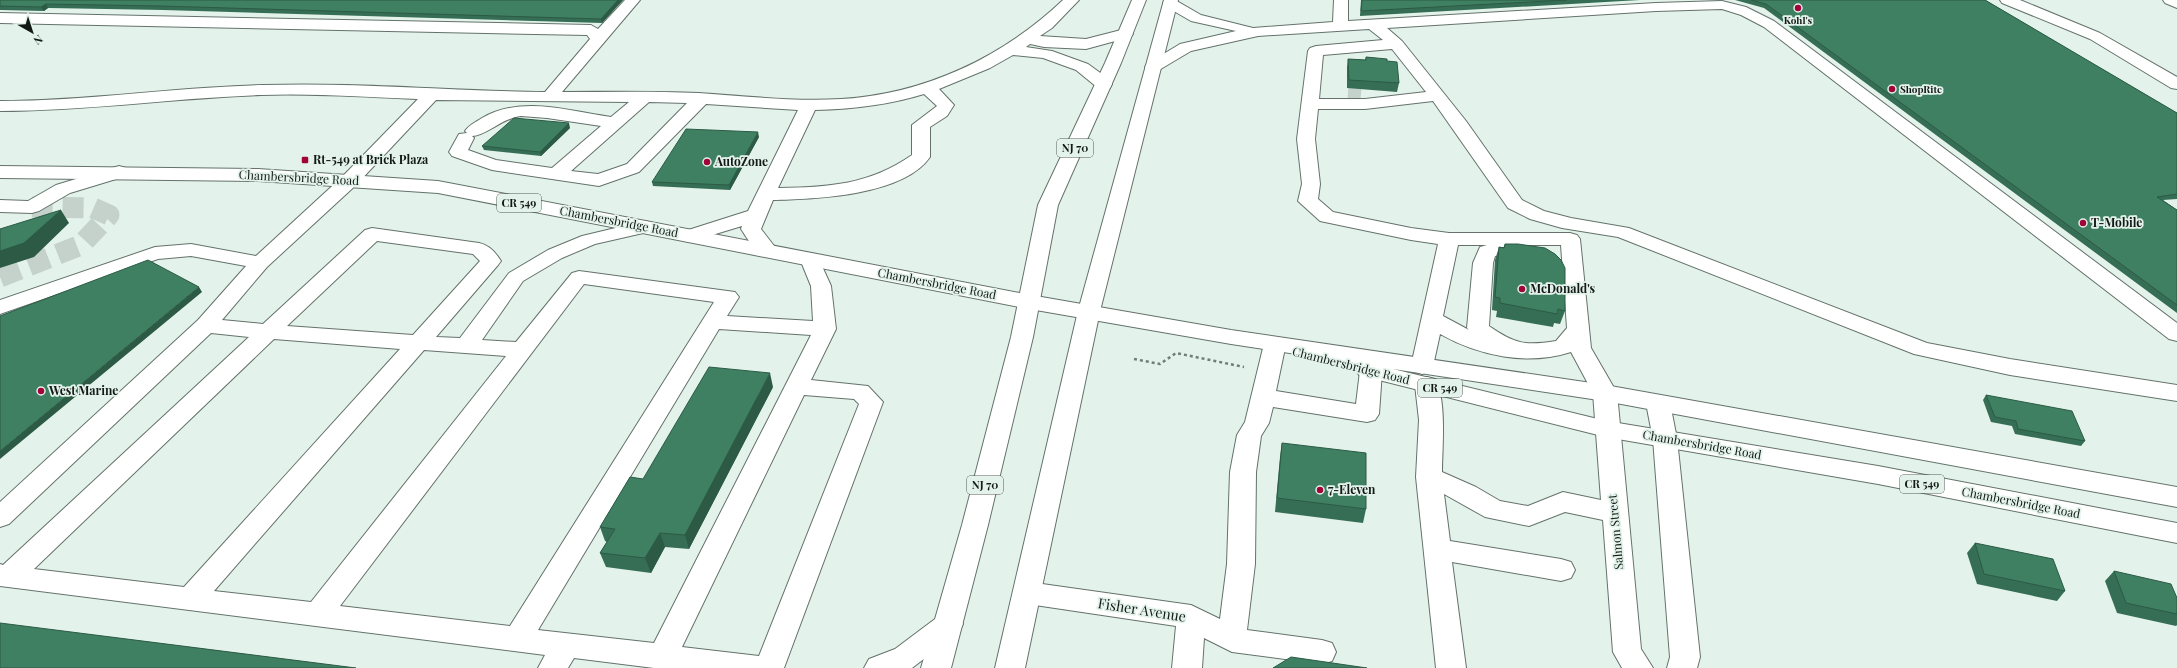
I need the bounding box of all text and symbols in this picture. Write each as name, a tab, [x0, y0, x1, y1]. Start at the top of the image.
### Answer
marker: Kohl's	[1793, 3, 1803, 13]
north arrow	[12, 12, 52, 52]
place label: Kohl's	[1784, 13, 1813, 27]
text: N	[31, 32, 46, 49]
place label: ShopRite	[1900, 82, 1942, 96]
marker: ShopRite	[1887, 84, 1897, 94]
road number: NJ 70	[1057, 139, 1093, 157]
place label: Rt-549 at Brick Plaza	[313, 151, 429, 167]
place label: AutoZone	[714, 153, 768, 169]
marker: Rt-549 at Brick Plaza	[300, 155, 310, 165]
marker: AutoZone	[702, 157, 712, 167]
street label: Chambersbridge Road	[238, 166, 360, 188]
road number: CR 549	[497, 194, 541, 212]
street label: Chambersbridge Road	[558, 202, 680, 240]
place label: T-Mobile	[2091, 214, 2142, 230]
marker: T-Mobile	[2078, 218, 2088, 228]
street label: Chambersbridge Road	[876, 264, 998, 302]
place label: McDonald's	[1530, 280, 1596, 296]
marker: McDonald's	[1517, 284, 1527, 294]
street label: Chambersbridge Road	[1291, 343, 1412, 387]
road number: CR 549	[1418, 379, 1462, 397]
place label: West Marine	[48, 382, 118, 398]
marker: West Marine	[36, 386, 46, 396]
street label: Chambersbridge Road	[1641, 426, 1763, 462]
road number: CR 549	[1900, 475, 1944, 493]
road number: NJ 70	[967, 476, 1003, 494]
place label: 7-Eleven	[1328, 481, 1376, 497]
street label: Chambersbridge Road	[1960, 483, 2082, 521]
marker: 7-Eleven	[1315, 485, 1325, 495]
street label: Salmon Street	[1604, 493, 1626, 570]
street label: Fisher Avenue	[1097, 593, 1187, 626]

